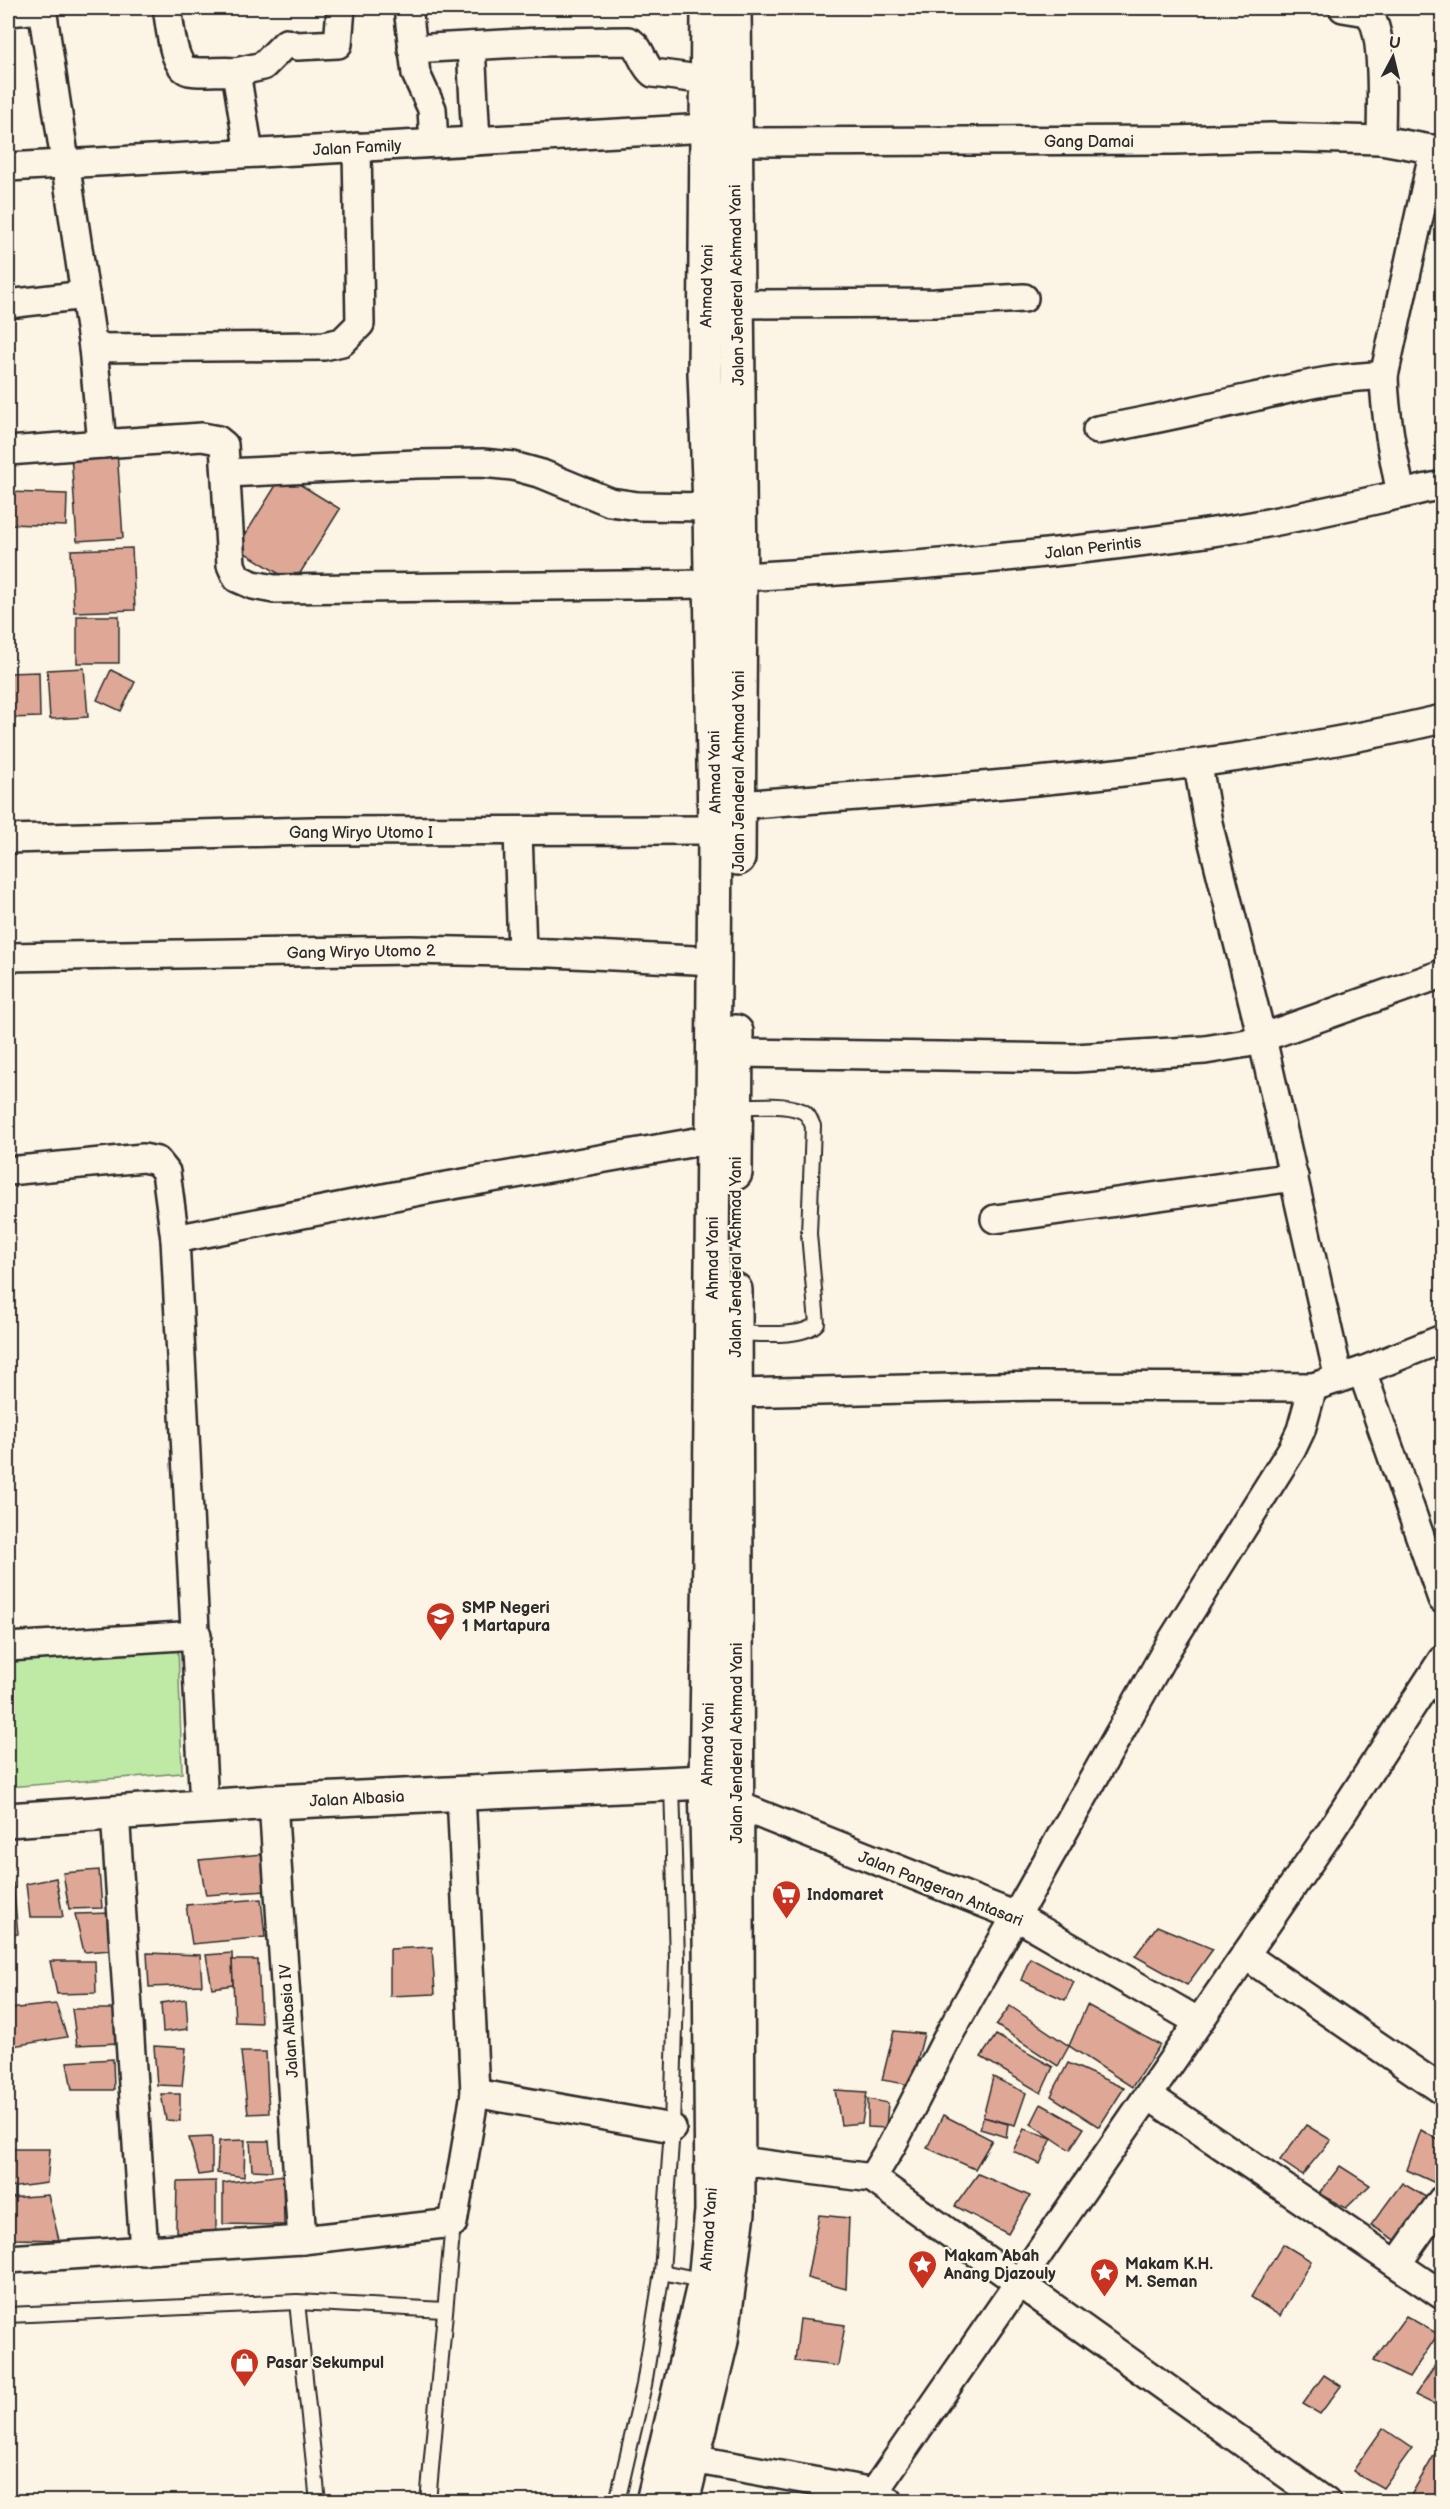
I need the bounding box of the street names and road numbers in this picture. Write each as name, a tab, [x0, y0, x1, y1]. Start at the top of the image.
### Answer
street label: Gang Damai	[1044, 133, 1134, 152]
street label: Jalan Family	[312, 137, 403, 160]
street label: Jalan Jenderal Achmad Yani	[726, 184, 749, 386]
street label: Ahmad Yani	[697, 244, 718, 328]
street label: Jalan Perintis	[1044, 533, 1143, 564]
street label: Jalan Jenderal Achmad Yani	[730, 670, 749, 872]
street label: Ahmad Yani	[705, 730, 726, 814]
street label: Gang Wiryo Utomo I	[289, 824, 433, 843]
street label: Gang Wiryo Utomo 2	[287, 942, 436, 963]
street label: Jalan Jenderal Achmad Yani	[727, 1156, 746, 1358]
street label: Ahmad Yani	[704, 1216, 723, 1300]
street label: Jalan Jenderal Achmad Yani	[728, 1642, 747, 1844]
street label: Ahmad Yani	[698, 1702, 719, 1786]
street label: Jalan Albasia	[309, 1788, 405, 1811]
street label: Jalan Pangeran Antasari	[855, 1848, 1026, 1931]
street label: Jalan Albasia IV	[276, 1963, 303, 2079]
street label: Ahmad Yani	[697, 2187, 722, 2271]

